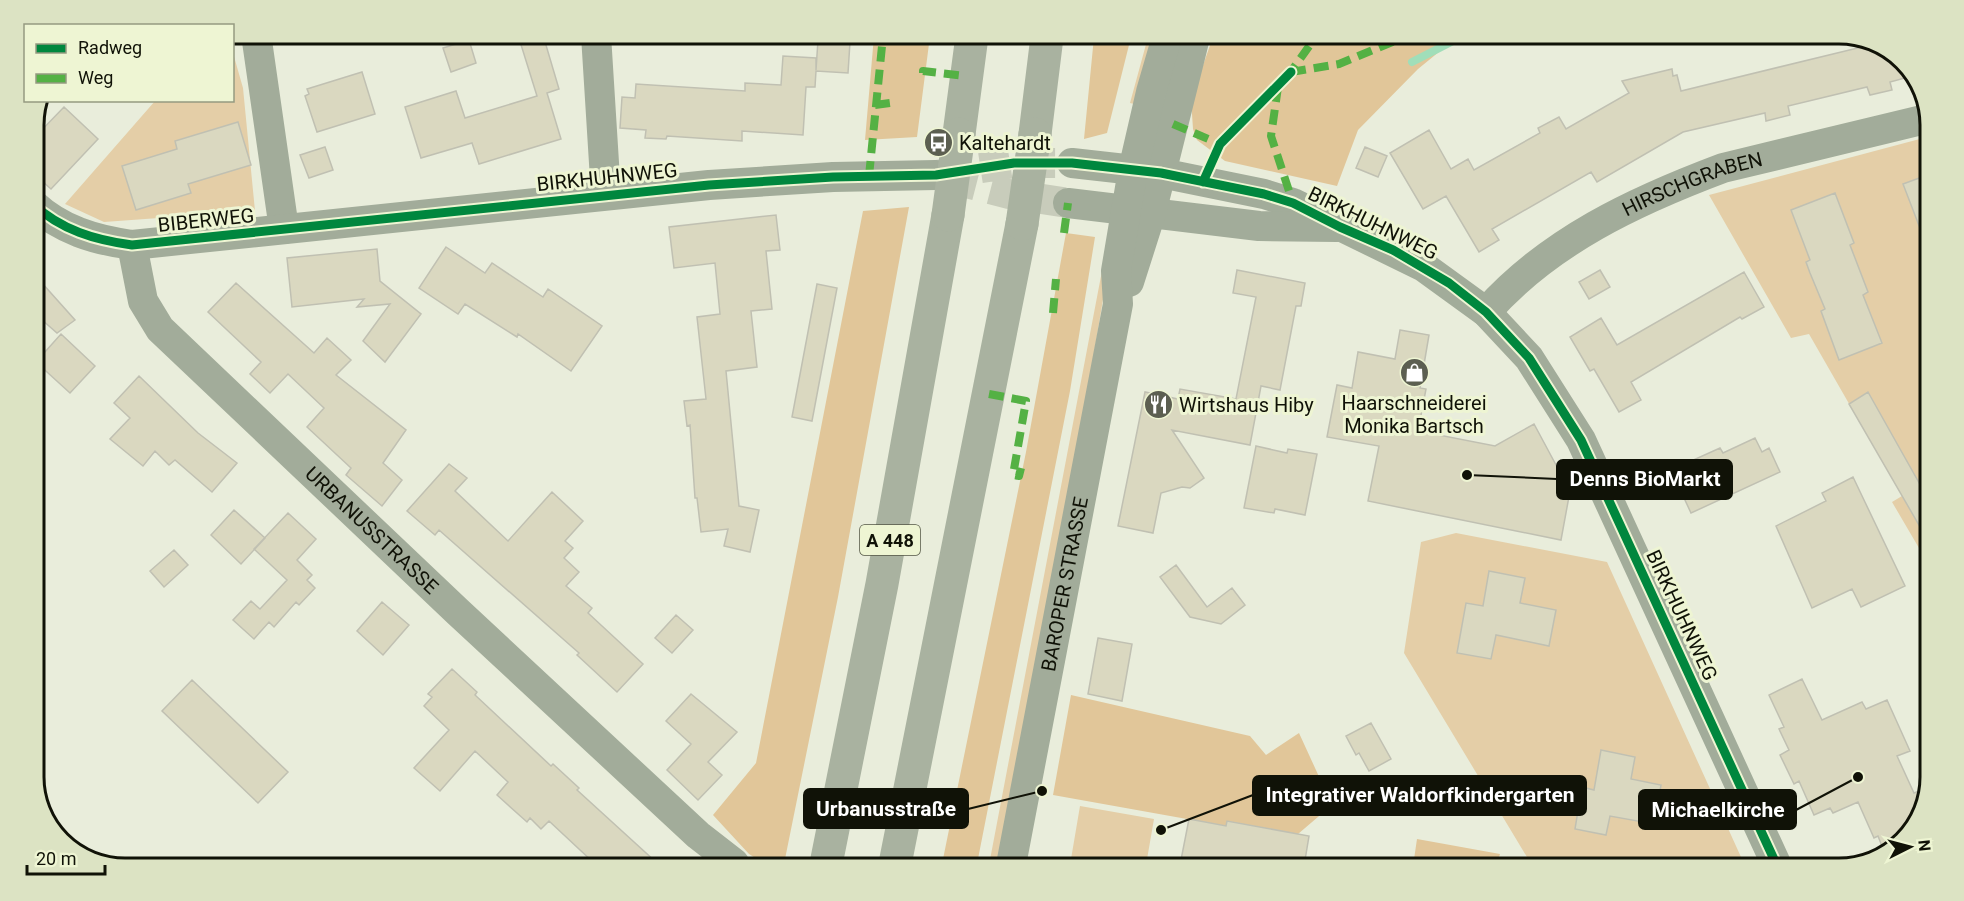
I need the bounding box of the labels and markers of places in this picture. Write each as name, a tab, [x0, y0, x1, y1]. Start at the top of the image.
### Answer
bus stop icon: Kaltehardt	[922, 127, 954, 159]
place label: Kaltehardt	[959, 131, 1051, 155]
shop icon: Haarschneiderei Monika Bartsch	[1398, 357, 1430, 389]
restaurant icon: Wirtshaus Hiby	[1142, 389, 1174, 421]
place label: Haarschneiderei Monika Bartsch	[1341, 391, 1487, 438]
place label: Wirtshaus Hiby	[1179, 393, 1314, 417]
callout: Denns BioMarkt	[1557, 460, 1732, 499]
callout: Integrativer Waldorfkindergarten	[1253, 776, 1586, 815]
callout: Urbanusstraße	[804, 789, 968, 828]
callout: Michaelkirche	[1639, 790, 1796, 829]

